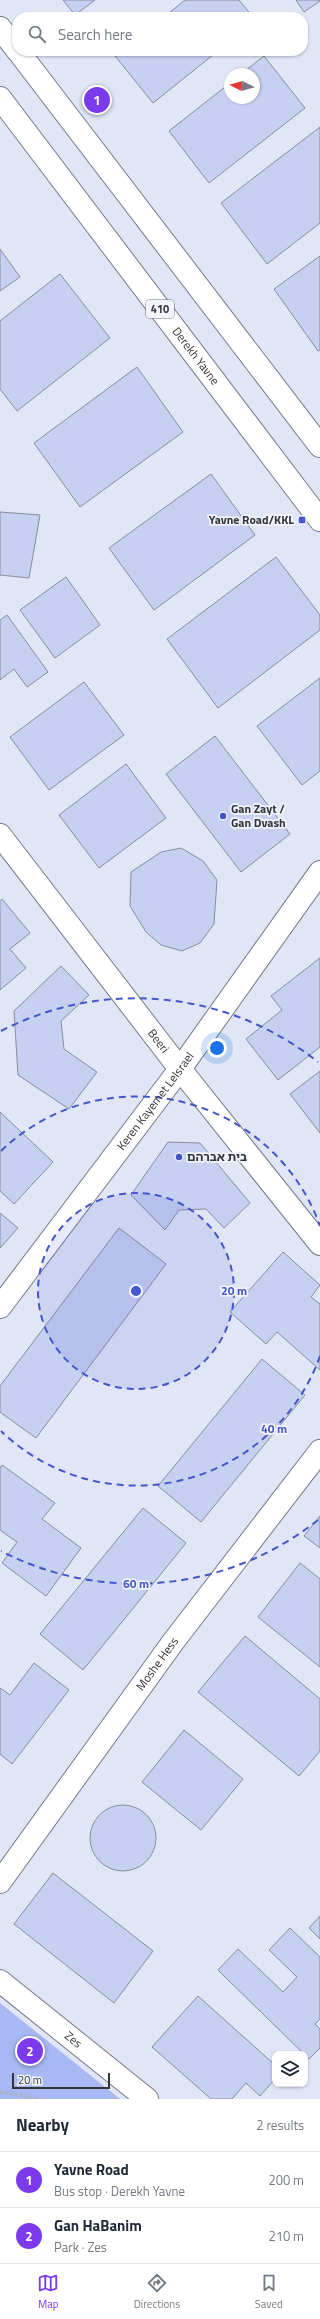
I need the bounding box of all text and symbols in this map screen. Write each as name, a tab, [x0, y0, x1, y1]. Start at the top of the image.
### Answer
search box	[12, 12, 308, 56]
icon: search	[26, 23, 48, 45]
text: Search here	[58, 23, 132, 46]
north arrow	[224, 68, 260, 104]
pin: 1	[84, 85, 110, 115]
road number: 410	[146, 300, 174, 318]
street label: Derekh Yavne	[168, 323, 224, 389]
place label: Yavne Road/KKL	[209, 510, 294, 529]
marker: Yavne Road/KKL	[297, 515, 307, 525]
place label: Gan Zayt / Gan Dvash	[231, 799, 286, 832]
marker: Gan Zayt / Gan Dvash	[218, 811, 228, 821]
street label: Beeri	[143, 1025, 174, 1057]
your location	[207, 1038, 227, 1058]
street label: Keren Kayemet LeIsrael	[112, 1048, 198, 1154]
place label: בית אברהם	[187, 1147, 247, 1166]
marker: בית אברהם	[174, 1152, 184, 1162]
text: 20 m	[221, 1281, 247, 1300]
centre of rings	[129, 1284, 143, 1298]
text: 40 m	[261, 1419, 287, 1438]
text: 60 m	[123, 1574, 149, 1593]
street label: Moshe Hess	[131, 1632, 183, 1694]
street label: Zes	[61, 2026, 87, 2053]
pin: 2	[17, 2036, 43, 2066]
map controls	[272, 2051, 308, 2087]
button: layers	[272, 2051, 308, 2087]
scale bar	[12, 2071, 110, 2090]
text: 20 m	[18, 2072, 42, 2088]
text: Nearby	[16, 2112, 69, 2138]
text: 2 results	[256, 2115, 304, 2135]
text: Yavne Road	[54, 2158, 129, 2181]
text: 1	[25, 2170, 33, 2190]
text: 200 m	[268, 2170, 304, 2190]
text: Bus stop · Derekh Yavne	[54, 2181, 185, 2201]
text: Gan HaBanim	[54, 2214, 142, 2237]
text: 2	[25, 2226, 33, 2246]
text: 210 m	[268, 2226, 304, 2246]
text: Park · Zes	[54, 2237, 107, 2257]
tab: Map	[37, 2272, 59, 2312]
tab: Directions	[134, 2272, 180, 2312]
tab: Saved	[255, 2272, 283, 2312]

